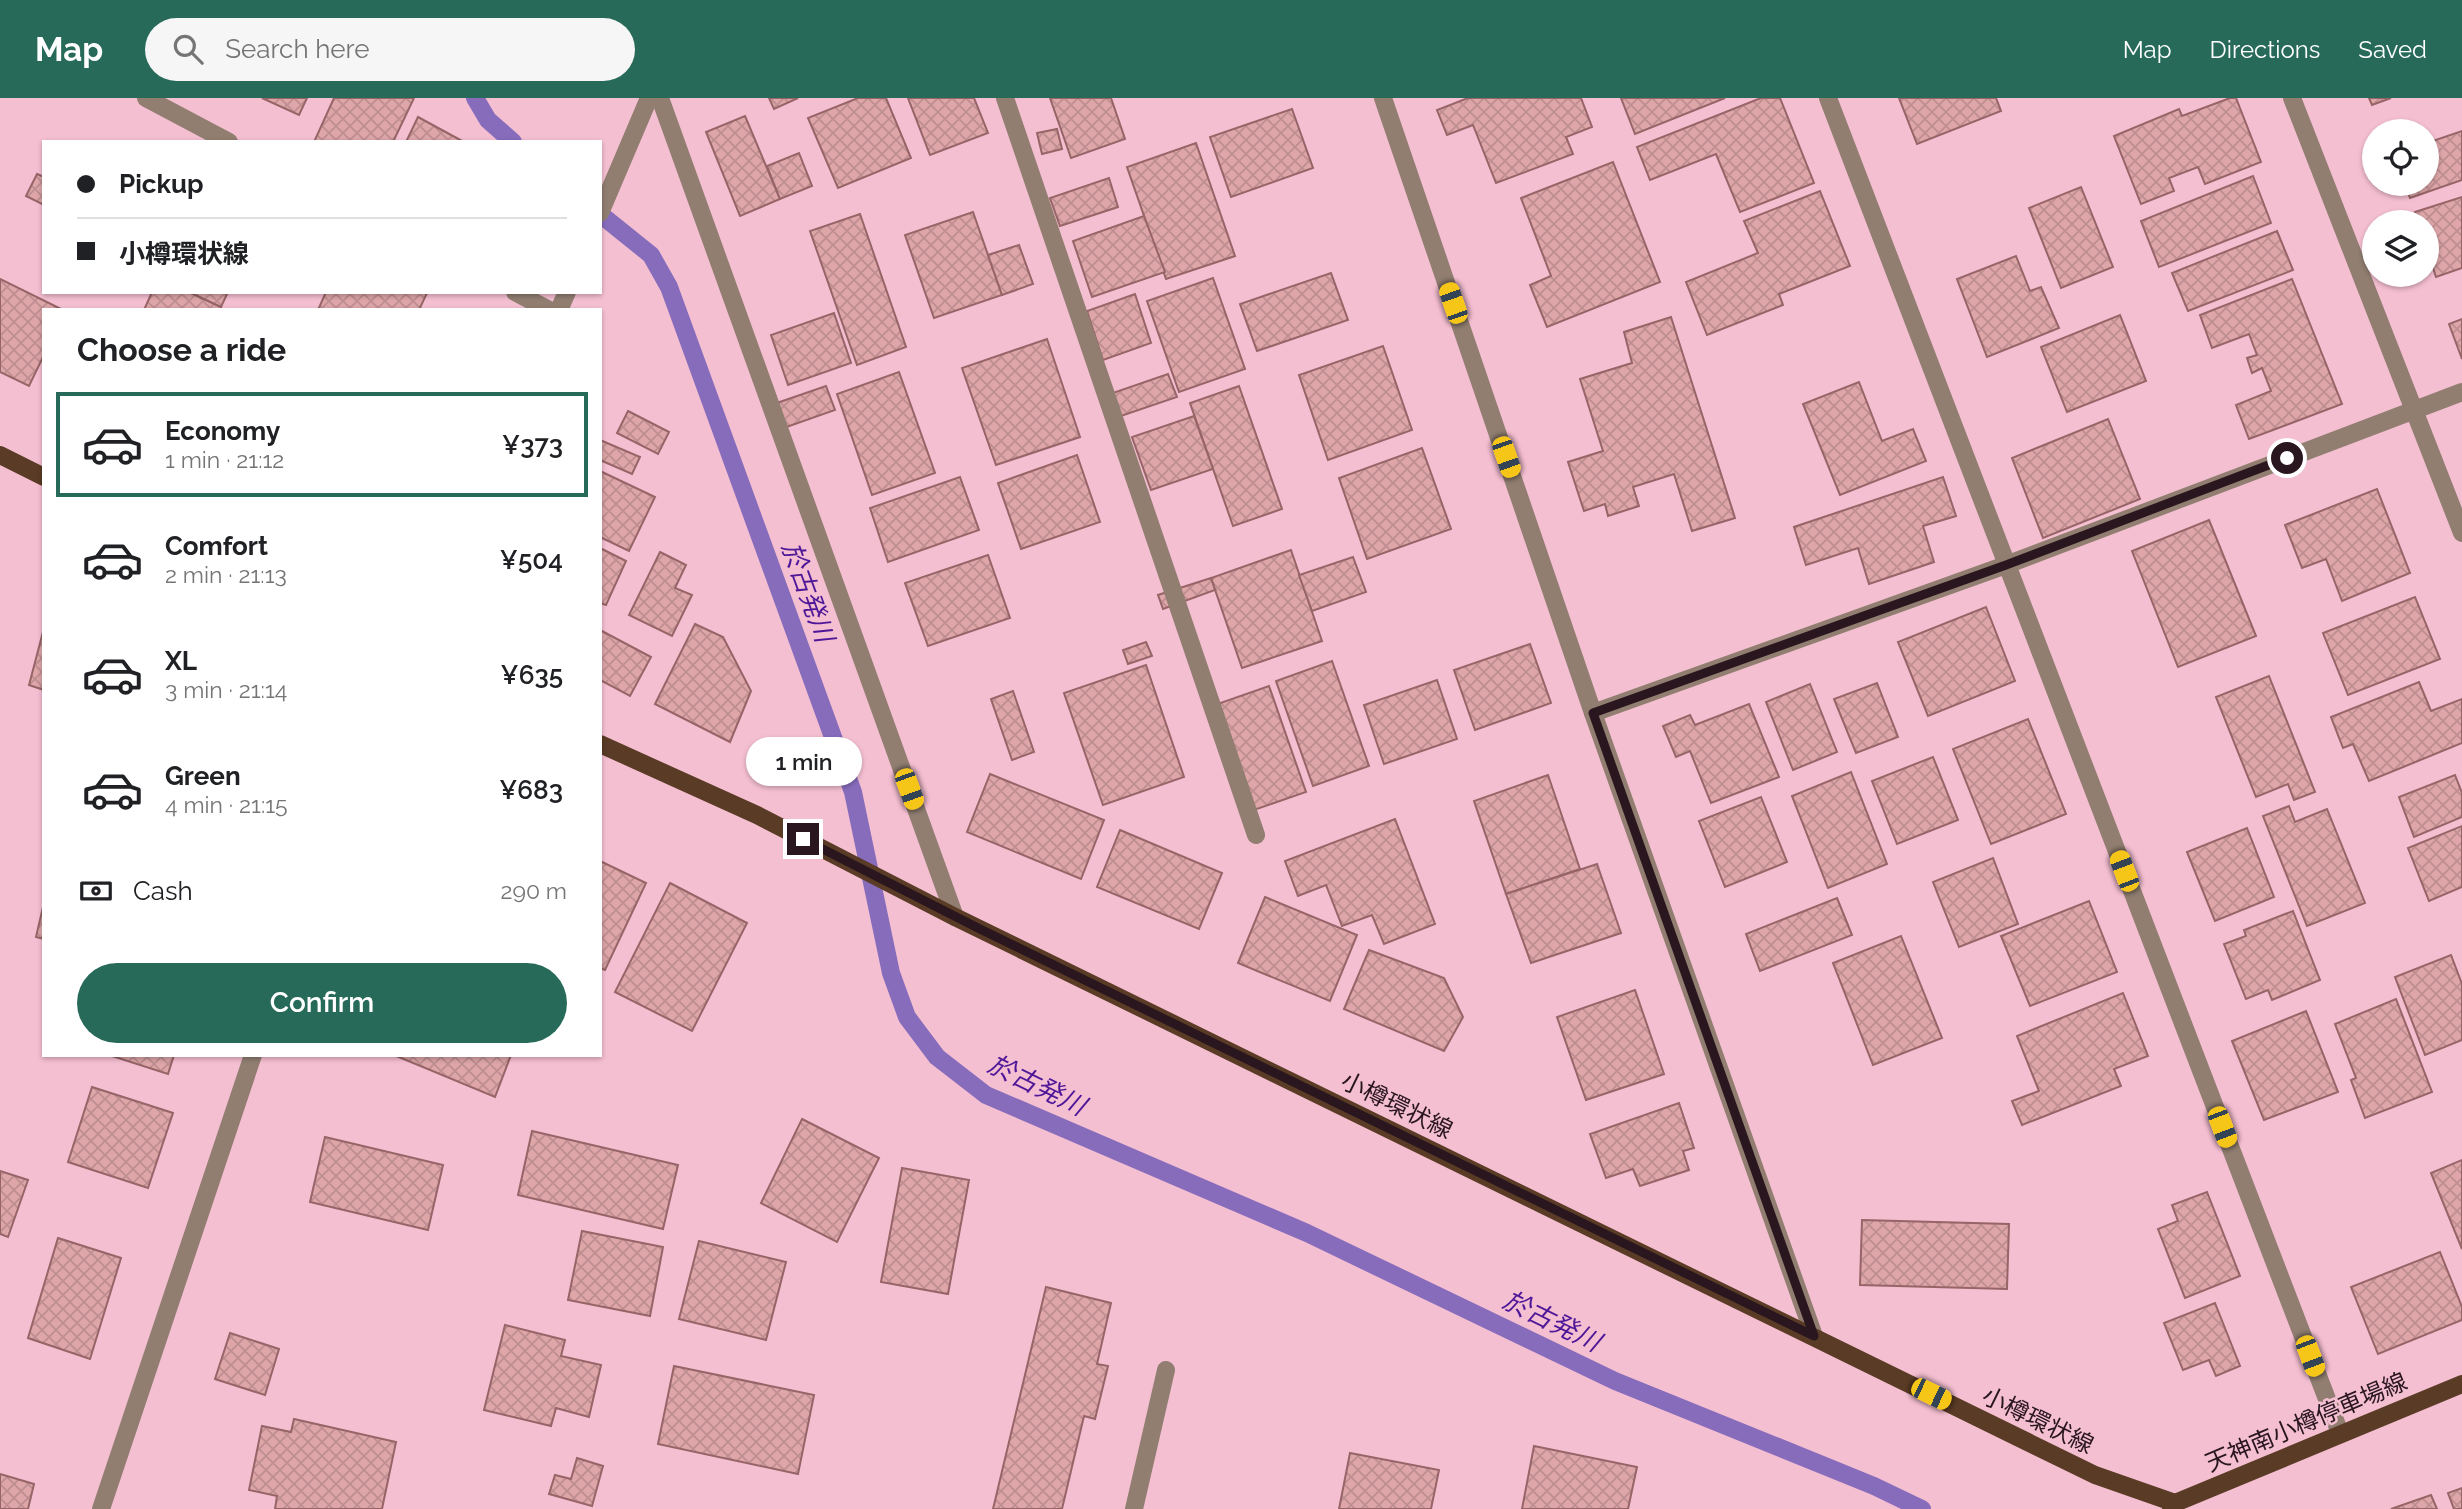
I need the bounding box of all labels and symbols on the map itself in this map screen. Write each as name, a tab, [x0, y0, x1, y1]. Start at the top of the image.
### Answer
car	[1437, 280, 1470, 326]
car	[1490, 434, 1523, 480]
route start	[2271, 442, 2303, 474]
water label: 於古発川	[776, 538, 841, 649]
callout: 1 min	[745, 738, 861, 786]
car	[892, 766, 927, 812]
route end	[787, 823, 819, 855]
car	[2107, 848, 2142, 894]
water label: 於古発川	[984, 1049, 1093, 1123]
street label: 小樽環状線	[1337, 1066, 1457, 1144]
car	[2205, 1104, 2240, 1150]
water label: 於古発川	[1499, 1285, 1608, 1359]
car	[2293, 1333, 2328, 1379]
street label: 天神南小樽停車場線	[2201, 1366, 2411, 1478]
car	[1908, 1375, 1955, 1413]
street label: 小樽環状線	[1978, 1381, 2098, 1459]

